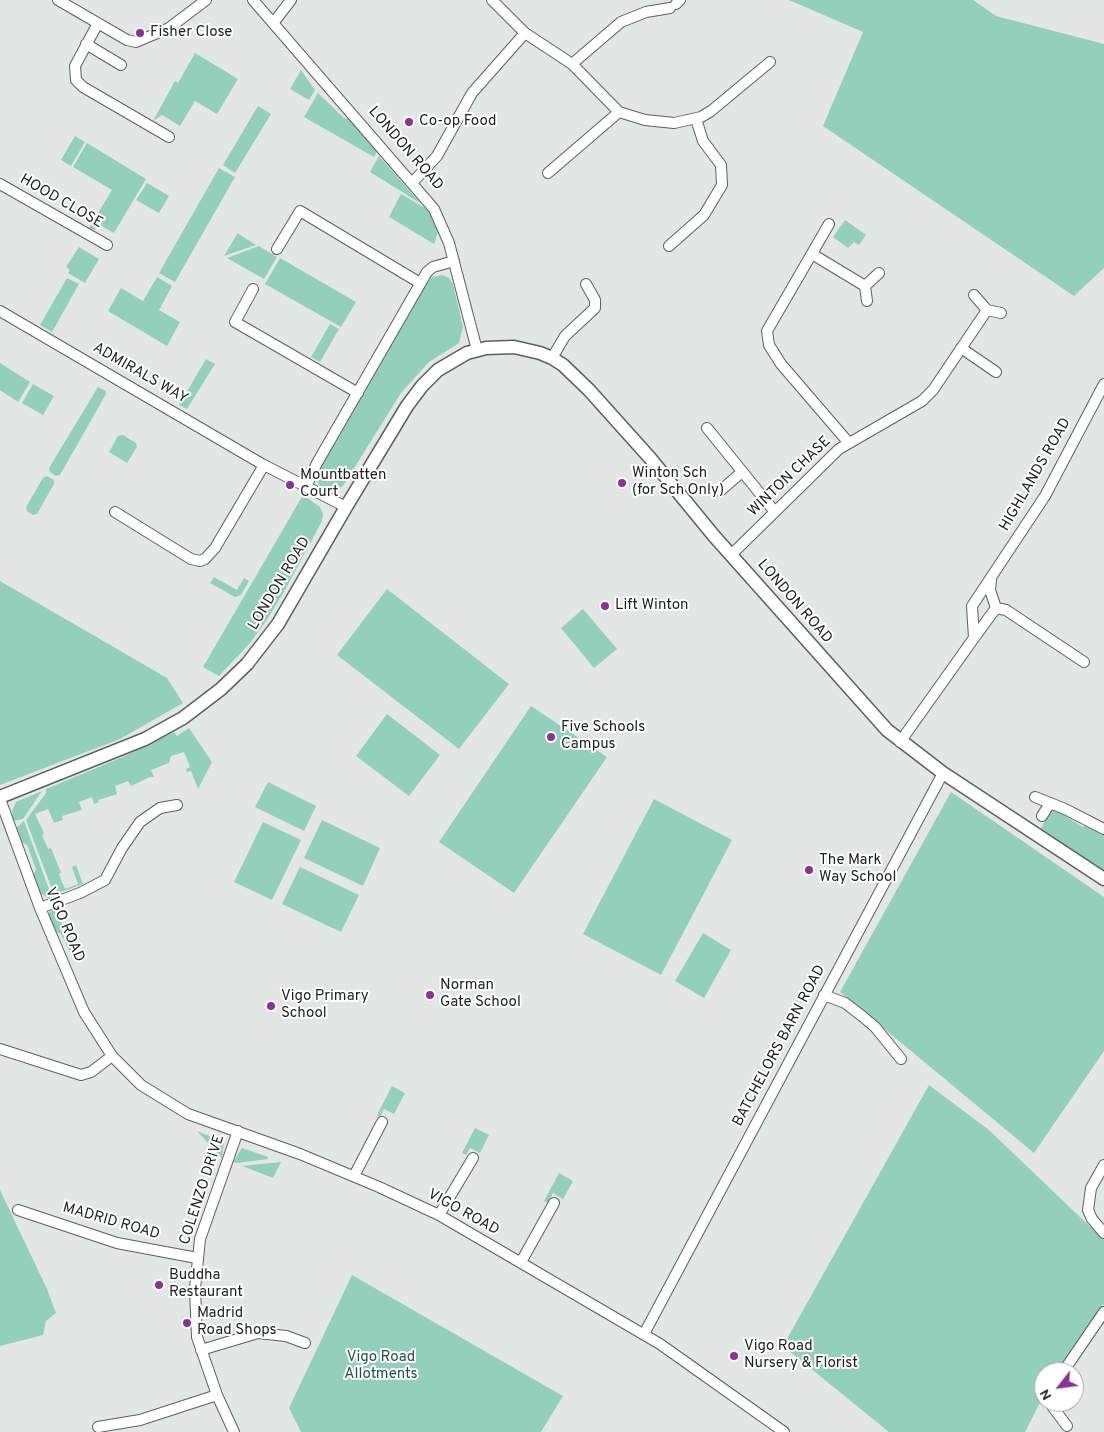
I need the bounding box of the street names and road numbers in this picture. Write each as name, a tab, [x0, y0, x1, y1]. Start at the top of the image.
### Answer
street label: LONDON ROAD	[364, 103, 446, 195]
street label: HOOD CLOSE	[16, 171, 106, 233]
street label: ADMIRALS WAY	[89, 339, 191, 409]
street label: HIGHLANDS ROAD	[996, 415, 1076, 535]
street label: WINTON CHASE	[745, 433, 835, 521]
street label: LONDON ROAD	[245, 534, 315, 634]
street label: LONDON ROAD	[753, 556, 835, 648]
street label: VIGO ROAD	[40, 885, 88, 965]
street label: BATCHELORS BARN ROAD	[730, 962, 830, 1130]
street label: COLENZO DRIVE	[177, 1133, 229, 1247]
street label: VIGO ROAD	[424, 1186, 502, 1240]
street label: MADRID ROAD	[60, 1200, 162, 1244]

